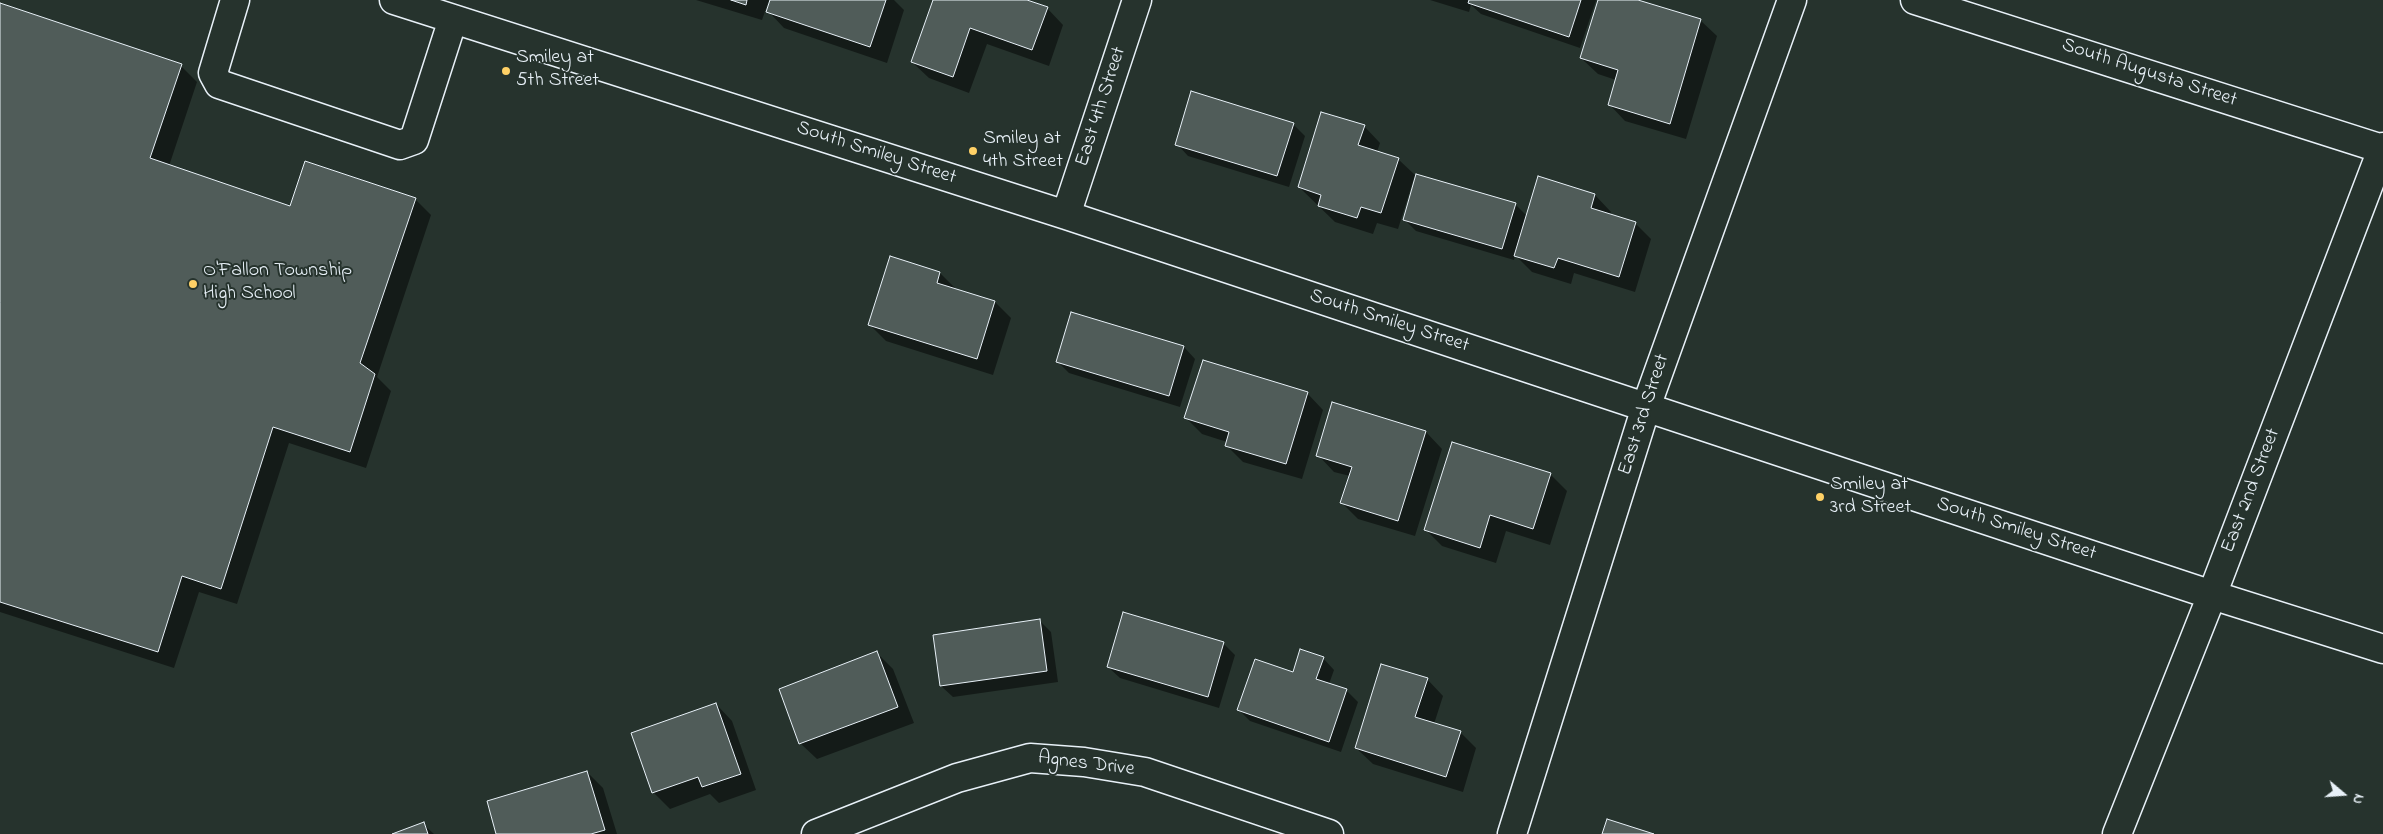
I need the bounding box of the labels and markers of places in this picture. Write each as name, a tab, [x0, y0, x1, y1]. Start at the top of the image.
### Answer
place label: Smiley at 5th Street	[516, 47, 599, 94]
marker: Smiley at 5th Street	[500, 65, 512, 77]
place label: Smiley at 4th Street	[983, 128, 1063, 175]
marker: Smiley at 4th Street	[967, 145, 979, 157]
place label: O'Fallon Township High School	[203, 260, 352, 307]
marker: O'Fallon Township High School	[187, 278, 199, 290]
place label: Smiley at 3rd Street	[1830, 474, 1911, 521]
marker: Smiley at 3rd Street	[1814, 491, 1826, 503]

